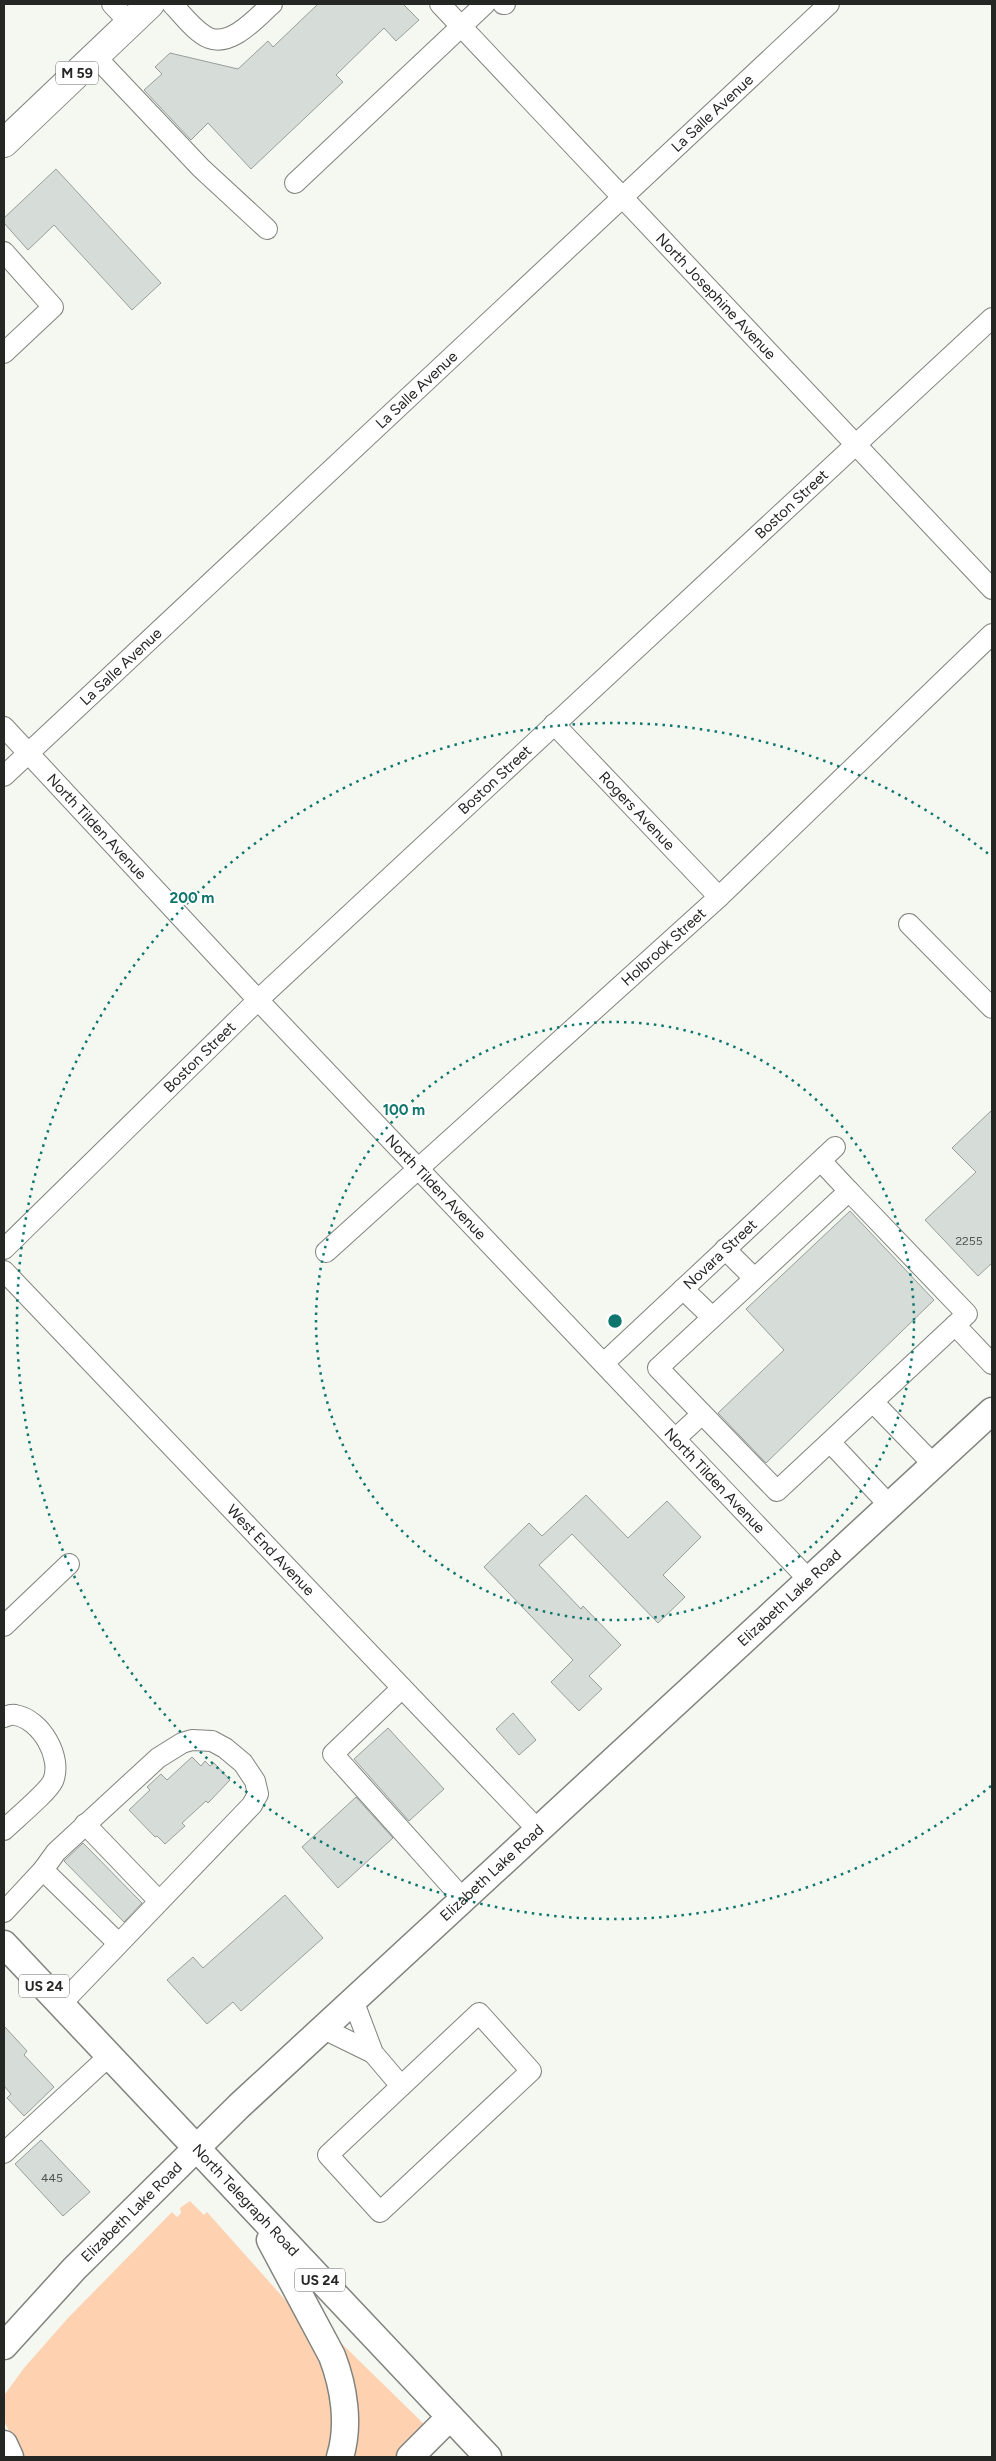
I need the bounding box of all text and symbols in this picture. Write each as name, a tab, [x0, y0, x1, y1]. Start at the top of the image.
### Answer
road number: M 59	[56, 62, 98, 84]
street label: La Salle Avenue	[668, 71, 757, 156]
street label: North Josephine Avenue	[652, 230, 780, 363]
street label: La Salle Avenue	[372, 347, 461, 433]
street label: Boston Street	[751, 466, 832, 543]
street label: La Salle Avenue	[76, 624, 165, 709]
street label: Boston Street	[455, 741, 535, 818]
street label: Rogers Avenue	[595, 768, 678, 854]
street label: North Tilden Avenue	[43, 770, 150, 883]
text: 200 m	[170, 889, 214, 907]
street label: Holbrook Street	[618, 904, 710, 990]
street label: Boston Street	[160, 1018, 240, 1096]
text: 100 m	[383, 1101, 425, 1119]
street label: North Tilden Avenue	[382, 1131, 490, 1243]
street label: Novara Street	[680, 1216, 761, 1293]
house number: 2255	[955, 1234, 983, 1248]
centre of rings	[606, 1312, 624, 1330]
street label: North Tilden Avenue	[661, 1424, 769, 1537]
street label: West End Avenue	[223, 1501, 318, 1599]
street label: Elizabeth Lake Road	[734, 1546, 845, 1650]
street label: Elizabeth Lake Road	[436, 1820, 547, 1925]
road number: US 24	[19, 1974, 69, 1998]
street label: North Telegraph Road	[188, 2140, 303, 2260]
street label: Elizabeth Lake Road	[77, 2158, 186, 2266]
house number: 445	[41, 2171, 63, 2185]
road number: US 24	[295, 2268, 345, 2292]

